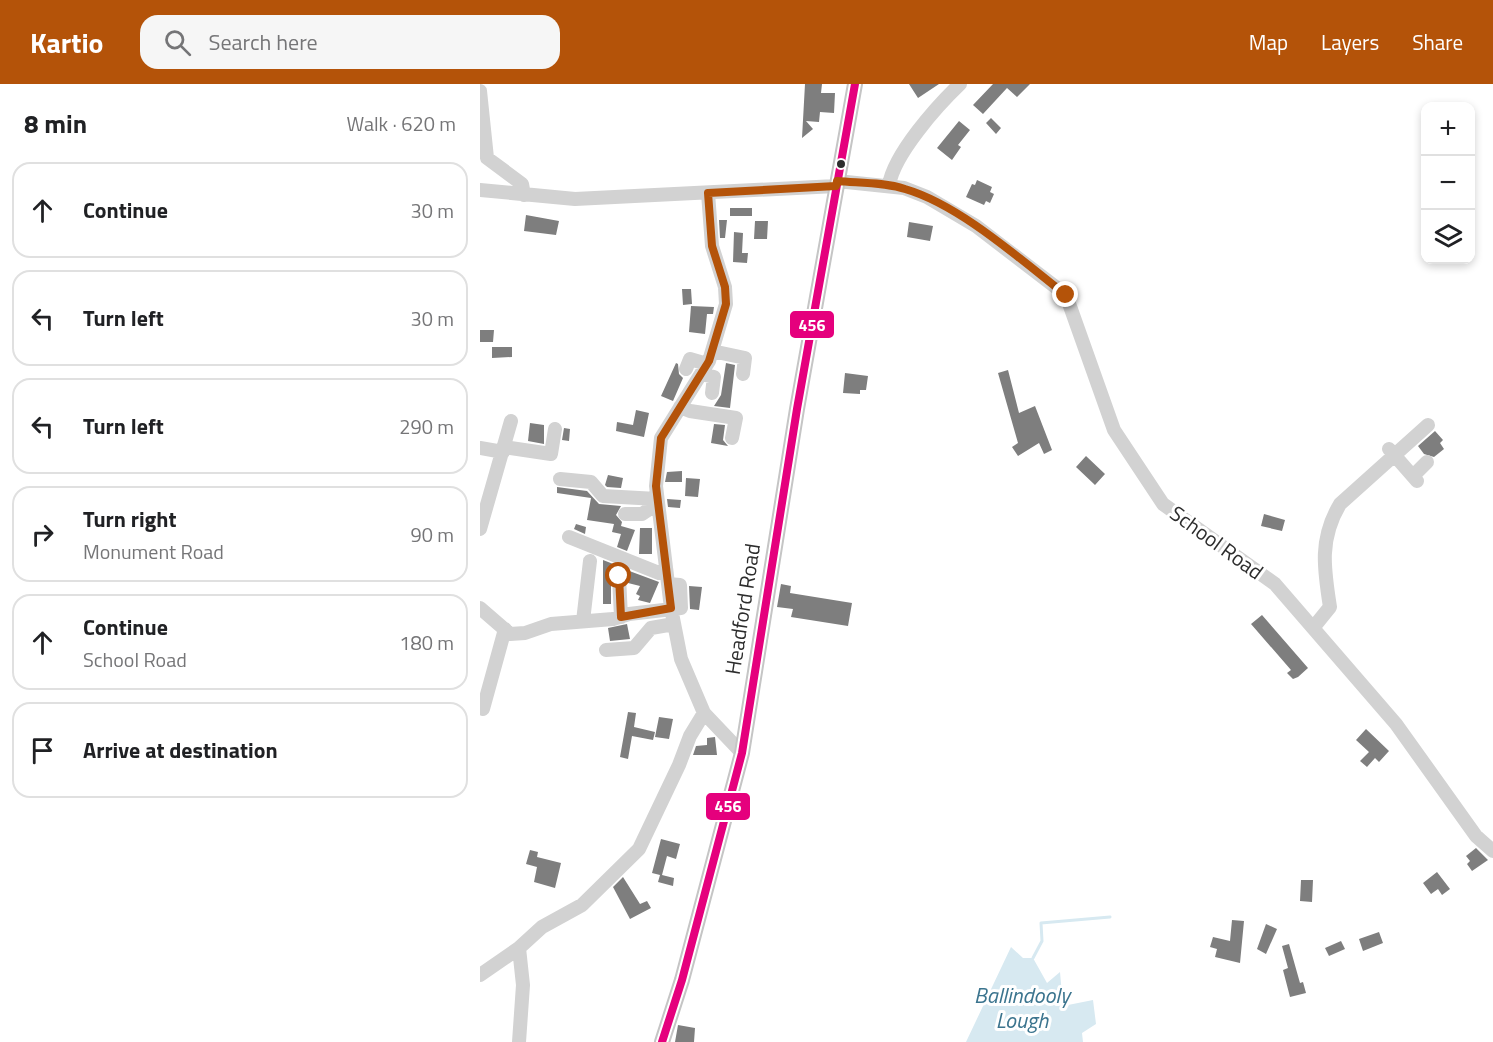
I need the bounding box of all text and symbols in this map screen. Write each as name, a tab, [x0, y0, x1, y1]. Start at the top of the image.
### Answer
search box	[140, 15, 560, 69]
text: Kartio	[30, 21, 104, 64]
text: Search here	[209, 25, 318, 59]
icon: search	[161, 26, 194, 59]
text: Map	[1249, 26, 1288, 58]
text: Layers	[1321, 26, 1379, 58]
text: Share	[1412, 26, 1463, 58]
map controls	[1421, 102, 1475, 264]
button: +	[1421, 102, 1475, 156]
text: 8 min	[24, 104, 87, 143]
text: Walk · 620 m	[347, 108, 456, 139]
button: −	[1421, 156, 1475, 210]
unlabelled marker	[835, 158, 847, 170]
text: Continue	[83, 193, 168, 227]
icon: ahead	[26, 194, 59, 227]
text: 30 m	[410, 195, 454, 226]
button: layers	[1421, 210, 1475, 264]
route end	[1052, 281, 1078, 307]
text: Turn left	[83, 301, 164, 335]
icon: left	[26, 302, 59, 335]
text: 30 m	[410, 303, 454, 334]
line badge: 456	[789, 310, 835, 339]
text: 456	[799, 313, 825, 337]
text: Turn left	[83, 409, 164, 443]
icon: left	[26, 410, 59, 443]
text: 290 m	[399, 411, 454, 442]
street label: School Road	[1164, 497, 1270, 587]
text: Turn right	[83, 502, 177, 536]
icon: right	[26, 518, 59, 551]
text: 90 m	[410, 519, 454, 550]
text: Monument Road	[83, 536, 224, 567]
street label: Headford Road	[716, 541, 768, 677]
route start	[605, 562, 631, 588]
text: Continue	[83, 610, 168, 644]
icon: ahead	[26, 626, 59, 659]
text: 180 m	[399, 627, 454, 658]
text: School Road	[83, 644, 187, 675]
text: Arrive at destination	[83, 733, 278, 767]
icon: arrive	[26, 734, 59, 767]
line badge: 456	[705, 792, 751, 821]
text: 456	[715, 794, 741, 818]
water label: Ballindooly Lough	[974, 978, 1073, 1037]

